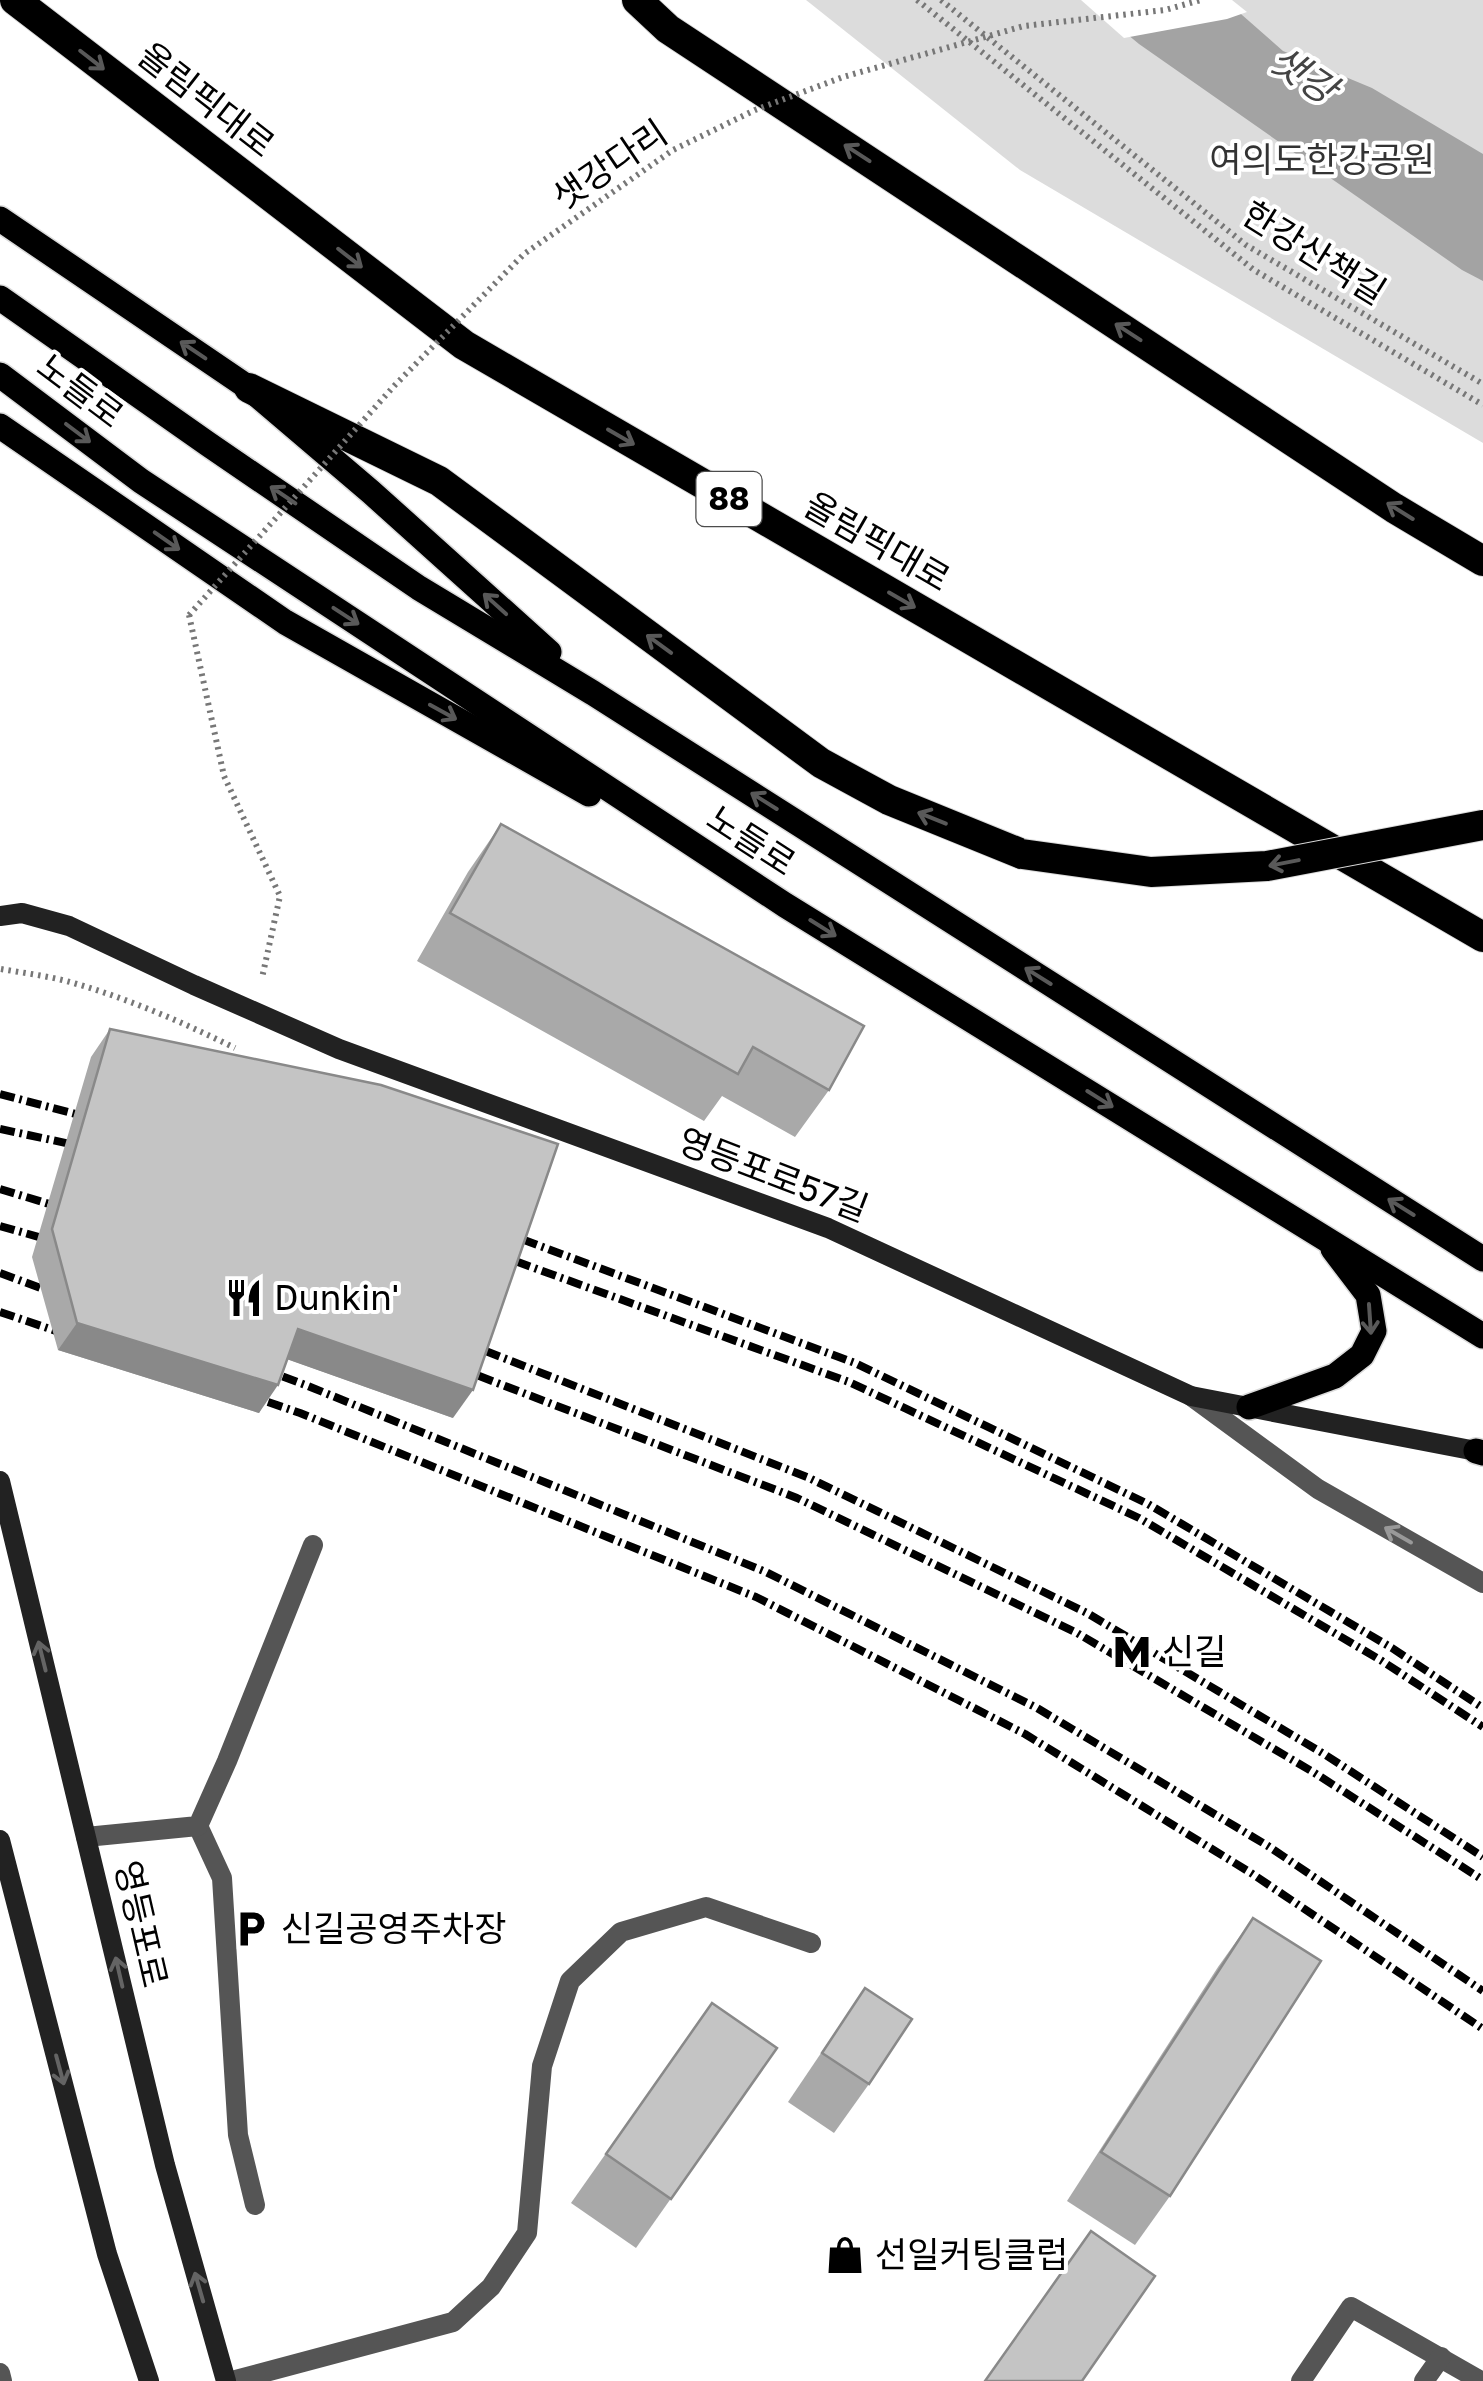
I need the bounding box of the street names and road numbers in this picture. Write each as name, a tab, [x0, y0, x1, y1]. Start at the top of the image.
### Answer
street label: 올림픽대로	[130, 33, 283, 165]
street label: 샛강다리	[544, 111, 675, 218]
street label: 한강산책길	[1235, 192, 1394, 313]
street label: 노들로	[29, 344, 132, 436]
road number: 88	[696, 472, 762, 526]
street label: 올림픽대로	[797, 483, 958, 600]
street label: 노들로	[700, 796, 803, 884]
street label: 영등포로57길	[673, 1119, 874, 1229]
street label: 영등포로	[107, 1856, 177, 1991]

